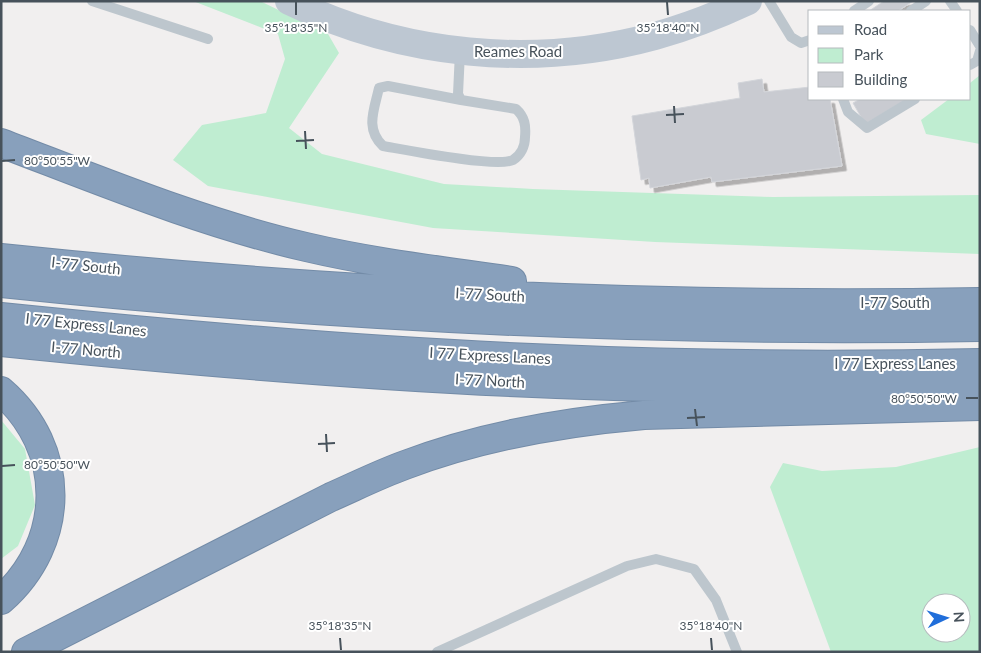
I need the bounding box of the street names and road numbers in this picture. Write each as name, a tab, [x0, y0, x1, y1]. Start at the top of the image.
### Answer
street label: Reames Road	[474, 42, 562, 60]
street label: I-77 South	[50, 252, 122, 278]
street label: I-77 South	[455, 283, 525, 305]
street label: I-77 South	[860, 293, 930, 311]
street label: I 77 Express Lanes	[25, 309, 148, 339]
street label: I-77 North	[50, 337, 122, 361]
street label: I 77 Express Lanes	[429, 343, 551, 367]
street label: I 77 Express Lanes	[834, 354, 956, 372]
street label: I-77 North	[455, 369, 525, 391]

